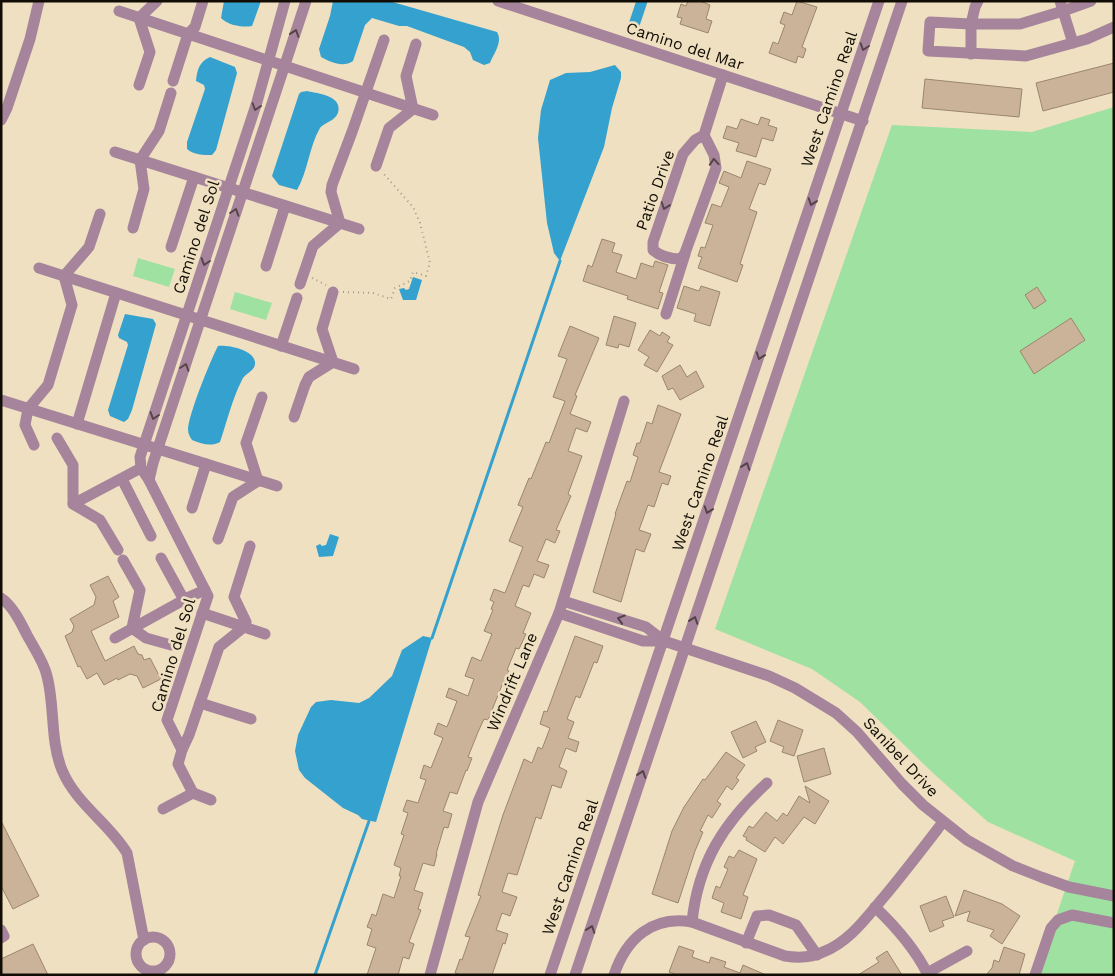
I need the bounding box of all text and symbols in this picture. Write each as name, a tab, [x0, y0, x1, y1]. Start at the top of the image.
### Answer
street label: Camino del Mar	[624, 18, 747, 74]
street label: West Camino Real	[797, 28, 861, 170]
one-way arrow	[289, 30, 299, 38]
one-way arrow	[859, 43, 869, 51]
one-way arrow	[251, 103, 261, 111]
street label: Patio Drive	[632, 147, 678, 233]
one-way arrow	[709, 158, 720, 166]
street label: Camino del Sol	[169, 178, 223, 296]
one-way arrow	[808, 197, 818, 205]
one-way arrow	[661, 201, 671, 210]
one-way arrow	[230, 208, 240, 217]
one-way arrow	[201, 257, 211, 265]
one-way arrow	[756, 351, 766, 359]
one-way arrow	[179, 363, 189, 371]
one-way arrow	[150, 411, 160, 420]
street label: West Camino Real	[668, 412, 732, 554]
one-way arrow	[740, 463, 750, 471]
one-way arrow	[704, 505, 714, 513]
street label: Camino del Sol	[147, 596, 199, 714]
one-way arrow	[617, 615, 626, 625]
one-way arrow	[688, 617, 698, 625]
street label: Windrift Lane	[483, 630, 541, 734]
street label: Sanibel Drive	[859, 713, 943, 801]
one-way arrow	[636, 771, 646, 779]
street label: West Camino Real	[538, 796, 602, 938]
one-way arrow	[585, 925, 595, 933]

